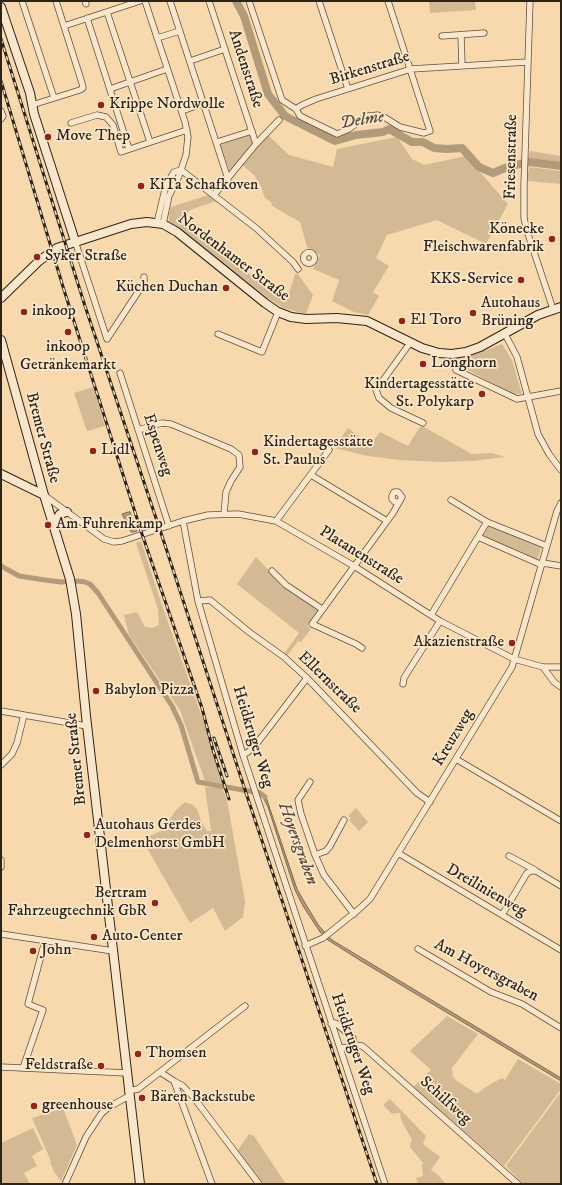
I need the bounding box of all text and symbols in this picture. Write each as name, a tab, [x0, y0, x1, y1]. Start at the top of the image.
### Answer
street label: Andenstraße	[223, 28, 267, 110]
street label: Birkenstraße	[328, 48, 412, 90]
place label: Krippe Nordwolle	[109, 95, 225, 115]
marker: Krippe Nordwolle	[96, 100, 106, 110]
water label: Delme	[339, 107, 385, 135]
street label: Friesenstraße	[502, 114, 522, 200]
place label: Move Thep	[56, 127, 130, 147]
marker: Move Thep	[43, 132, 53, 142]
place label: KiTa Schafkoven	[149, 176, 258, 196]
marker: KiTa Schafkoven	[136, 181, 146, 191]
street label: Nordenhamer Straße	[173, 210, 293, 306]
place label: Könecke Fleischwarenfabrik	[423, 220, 544, 258]
marker: Könecke Fleischwarenfabrik	[547, 234, 557, 244]
place label: Syker Straße	[45, 247, 127, 267]
marker: Syker Straße	[32, 252, 42, 262]
place label: KKS-Service	[430, 270, 513, 290]
marker: KKS-Service	[516, 275, 526, 285]
place label: Küchen Duchan	[115, 278, 218, 298]
marker: Küchen Duchan	[221, 283, 231, 293]
place label: Autohaus Brüning	[481, 294, 540, 332]
place label: inkoop	[32, 302, 76, 322]
marker: inkoop	[19, 307, 29, 317]
marker: Autohaus Brüning	[468, 308, 478, 318]
place label: El Toro	[410, 311, 461, 331]
marker: El Toro	[397, 316, 407, 326]
marker: inkoop Getränkemarkt	[63, 327, 73, 337]
place label: inkoop Getränkemarkt	[20, 338, 116, 376]
place label: Longhorn	[431, 354, 497, 374]
marker: Longhorn	[418, 359, 428, 369]
place label: Kindertagesstätte St. Polykarp	[364, 375, 474, 413]
marker: Kindertagesstätte St. Polykarp	[477, 389, 487, 399]
street label: Bremer Straße	[21, 391, 63, 485]
street label: Espenweg	[138, 411, 176, 479]
place label: Kindertagesstätte St. Paulus	[263, 433, 373, 471]
place label: Lidl	[101, 441, 129, 461]
marker: Lidl	[88, 446, 98, 456]
marker: Kindertagesstätte St. Paulus	[250, 447, 260, 457]
place label: Am Fuhrenkamp	[56, 515, 163, 535]
marker: Am Fuhrenkamp	[43, 520, 53, 530]
street label: Platanenstraße	[315, 523, 407, 589]
place label: Akazienstraße	[414, 633, 504, 653]
marker: Akazienstraße	[507, 638, 517, 648]
street label: Ellernstraße	[293, 648, 365, 718]
place label: Babylon Pizza	[104, 681, 194, 701]
street label: Heidkruger Weg	[227, 684, 277, 790]
marker: Babylon Pizza	[91, 686, 101, 696]
street label: Kreuzweg	[430, 706, 478, 770]
street label: Bremer Straße	[63, 712, 91, 806]
water label: Hoyersgraben	[273, 800, 321, 888]
place label: Autohaus Gerdes Delmenhorst GmbH	[95, 816, 225, 854]
marker: Autohaus Gerdes Delmenhorst GmbH	[82, 830, 92, 840]
street label: Dreilinienweg	[442, 860, 530, 922]
place label: Bertram Fahrzeugtechnik GbR	[7, 884, 147, 922]
marker: Bertram Fahrzeugtechnik GbR	[150, 898, 160, 908]
place label: Auto-Center	[102, 927, 183, 947]
marker: Auto-Center	[89, 932, 99, 942]
street label: Am Hoyersgraben	[431, 935, 541, 1007]
place label: John	[41, 941, 72, 961]
marker: John	[28, 946, 38, 956]
street label: Heidkruger Weg	[326, 991, 378, 1097]
place label: Thomsen	[146, 1044, 207, 1064]
marker: Thomsen	[133, 1049, 143, 1059]
place label: Feldstraße	[25, 1056, 93, 1076]
marker: Feldstraße	[96, 1061, 106, 1071]
street label: Schilfweg	[415, 1073, 475, 1129]
place label: Bären Backstube	[150, 1088, 255, 1108]
marker: Bären Backstube	[137, 1093, 147, 1103]
place label: greenhouse	[42, 1096, 113, 1116]
marker: greenhouse	[29, 1101, 39, 1111]

